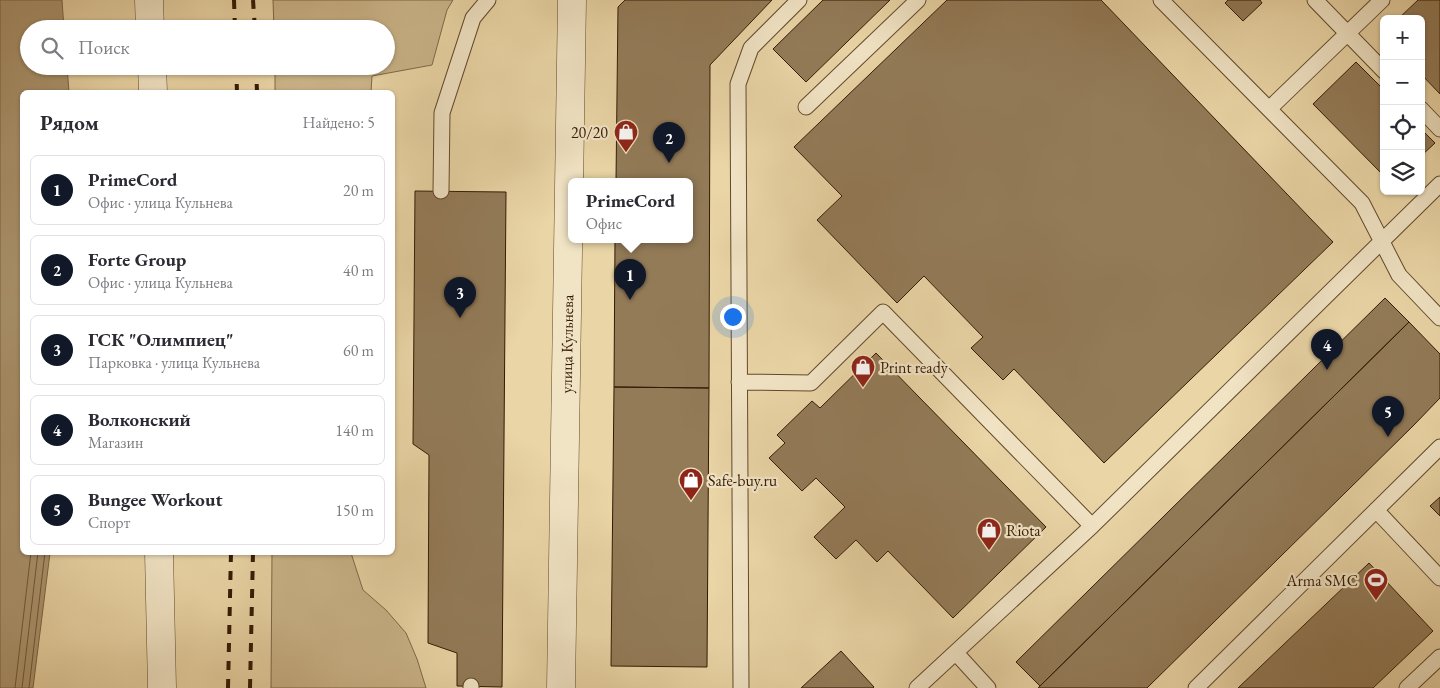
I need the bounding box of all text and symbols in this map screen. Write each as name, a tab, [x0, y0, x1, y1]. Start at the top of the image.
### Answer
map controls	[1380, 15, 1425, 195]
button: +	[1380, 15, 1425, 60]
search box	[20, 20, 395, 75]
icon: search	[38, 34, 66, 62]
text: Поиск	[78, 35, 130, 60]
button: −	[1380, 60, 1425, 105]
button: locate	[1380, 105, 1425, 150]
text: Рядом	[40, 109, 99, 136]
text: Найдено: 5	[303, 112, 375, 133]
shop icon: 20/20	[613, 119, 639, 153]
place label: 20/20	[571, 122, 608, 143]
pin: 2	[653, 122, 685, 163]
button: layers	[1380, 150, 1425, 195]
text: PrimeCord	[88, 167, 177, 192]
popup	[568, 178, 693, 243]
text: 1	[53, 180, 61, 201]
text: 20 m	[343, 180, 374, 201]
text: PrimeCord	[586, 188, 675, 213]
text: Офис · улица Кульнева	[88, 192, 233, 213]
text: Офис	[586, 213, 622, 234]
text: Forte Group	[88, 247, 186, 272]
pin: 1	[614, 259, 646, 300]
text: 2	[53, 260, 61, 281]
text: 40 m	[343, 260, 374, 281]
text: Офис · улица Кульнева	[88, 272, 233, 293]
pin: 3	[444, 277, 476, 318]
street label: улица Кульнева	[556, 294, 578, 394]
your location	[720, 304, 746, 330]
text: ГСК "Олимпиец"	[88, 327, 234, 352]
pin: 4	[1311, 329, 1343, 370]
text: 3	[53, 340, 61, 361]
text: 60 m	[343, 340, 374, 361]
text: Парковка · улица Кульнева	[88, 352, 260, 373]
shop icon: Print ready	[850, 354, 876, 388]
place label: Print ready	[880, 357, 949, 378]
pin: 5	[1372, 396, 1404, 437]
text: Волконский	[88, 407, 191, 432]
text: 4	[53, 420, 61, 441]
text: 140 m	[335, 420, 374, 441]
text: Магазин	[88, 432, 143, 453]
shop icon: Safe-buy.ru	[678, 467, 704, 501]
place label: Safe-buy.ru	[708, 470, 778, 491]
text: Bungee Workout	[88, 487, 223, 512]
text: 5	[53, 500, 61, 521]
text: 150 m	[335, 500, 374, 521]
text: Спорт	[88, 512, 130, 533]
shop icon: Riota	[976, 517, 1002, 551]
place label: Riota	[1006, 520, 1041, 541]
sports icon: Arma SMC	[1363, 567, 1389, 601]
place label: Arma SMC	[1285, 570, 1358, 591]

